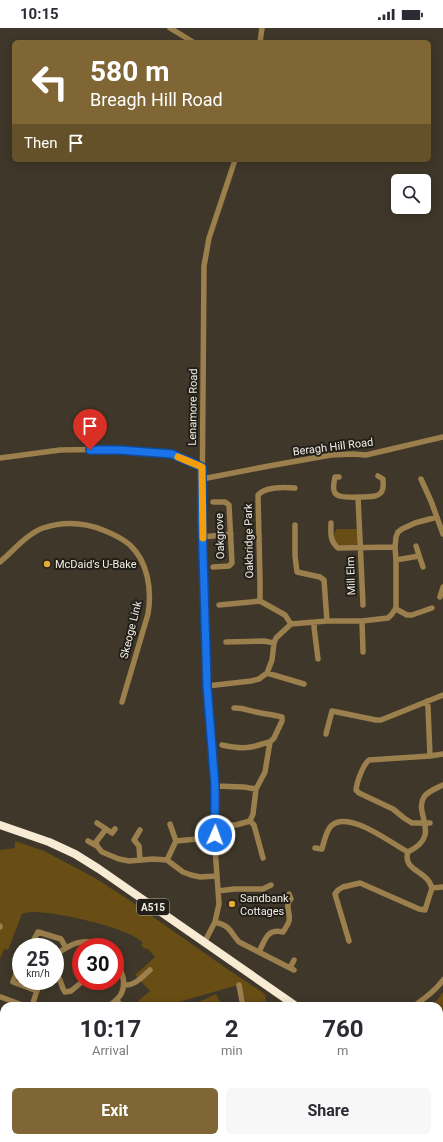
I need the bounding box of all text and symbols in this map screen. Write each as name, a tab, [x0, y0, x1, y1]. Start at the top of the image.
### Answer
text: 10:15	[20, 5, 59, 23]
text: 580 m	[90, 55, 169, 88]
icon: left	[24, 56, 76, 108]
text: Breagh Hill Road	[90, 89, 223, 110]
icon: arrive	[65, 132, 87, 154]
text: Then	[24, 134, 57, 152]
map controls	[391, 174, 431, 214]
button: search	[391, 174, 431, 214]
street label: Lenamore Road	[186, 368, 200, 446]
pin	[73, 409, 107, 450]
icon: arrive	[79, 415, 101, 437]
street label: Beragh Hill Road	[292, 436, 374, 458]
street label: Oakbridge Park	[242, 503, 256, 579]
street label: Oakgrove	[213, 513, 227, 559]
street label: Mill Elm	[344, 556, 358, 596]
place label: McDaid's U-Bake	[55, 558, 137, 571]
marker: McDaid's U-Bake	[42, 559, 52, 569]
street label: Skeoge Link	[118, 599, 145, 660]
position arrow	[194, 814, 236, 856]
place label: Sandbank Cottages	[240, 892, 289, 918]
road number: A515	[137, 899, 169, 915]
marker: Sandbank Cottages	[227, 899, 237, 909]
speed limit sign: 30	[72, 938, 124, 990]
text: 25	[27, 947, 49, 971]
text: km/h	[26, 968, 50, 979]
text: 10:17	[80, 1015, 141, 1043]
text: 2	[225, 1015, 239, 1043]
text: 760	[322, 1015, 363, 1043]
text: Arrival	[92, 1043, 129, 1058]
text: min	[221, 1043, 243, 1058]
text: m	[337, 1043, 349, 1058]
button: Exit	[12, 1088, 218, 1134]
button: Share	[226, 1088, 431, 1134]

